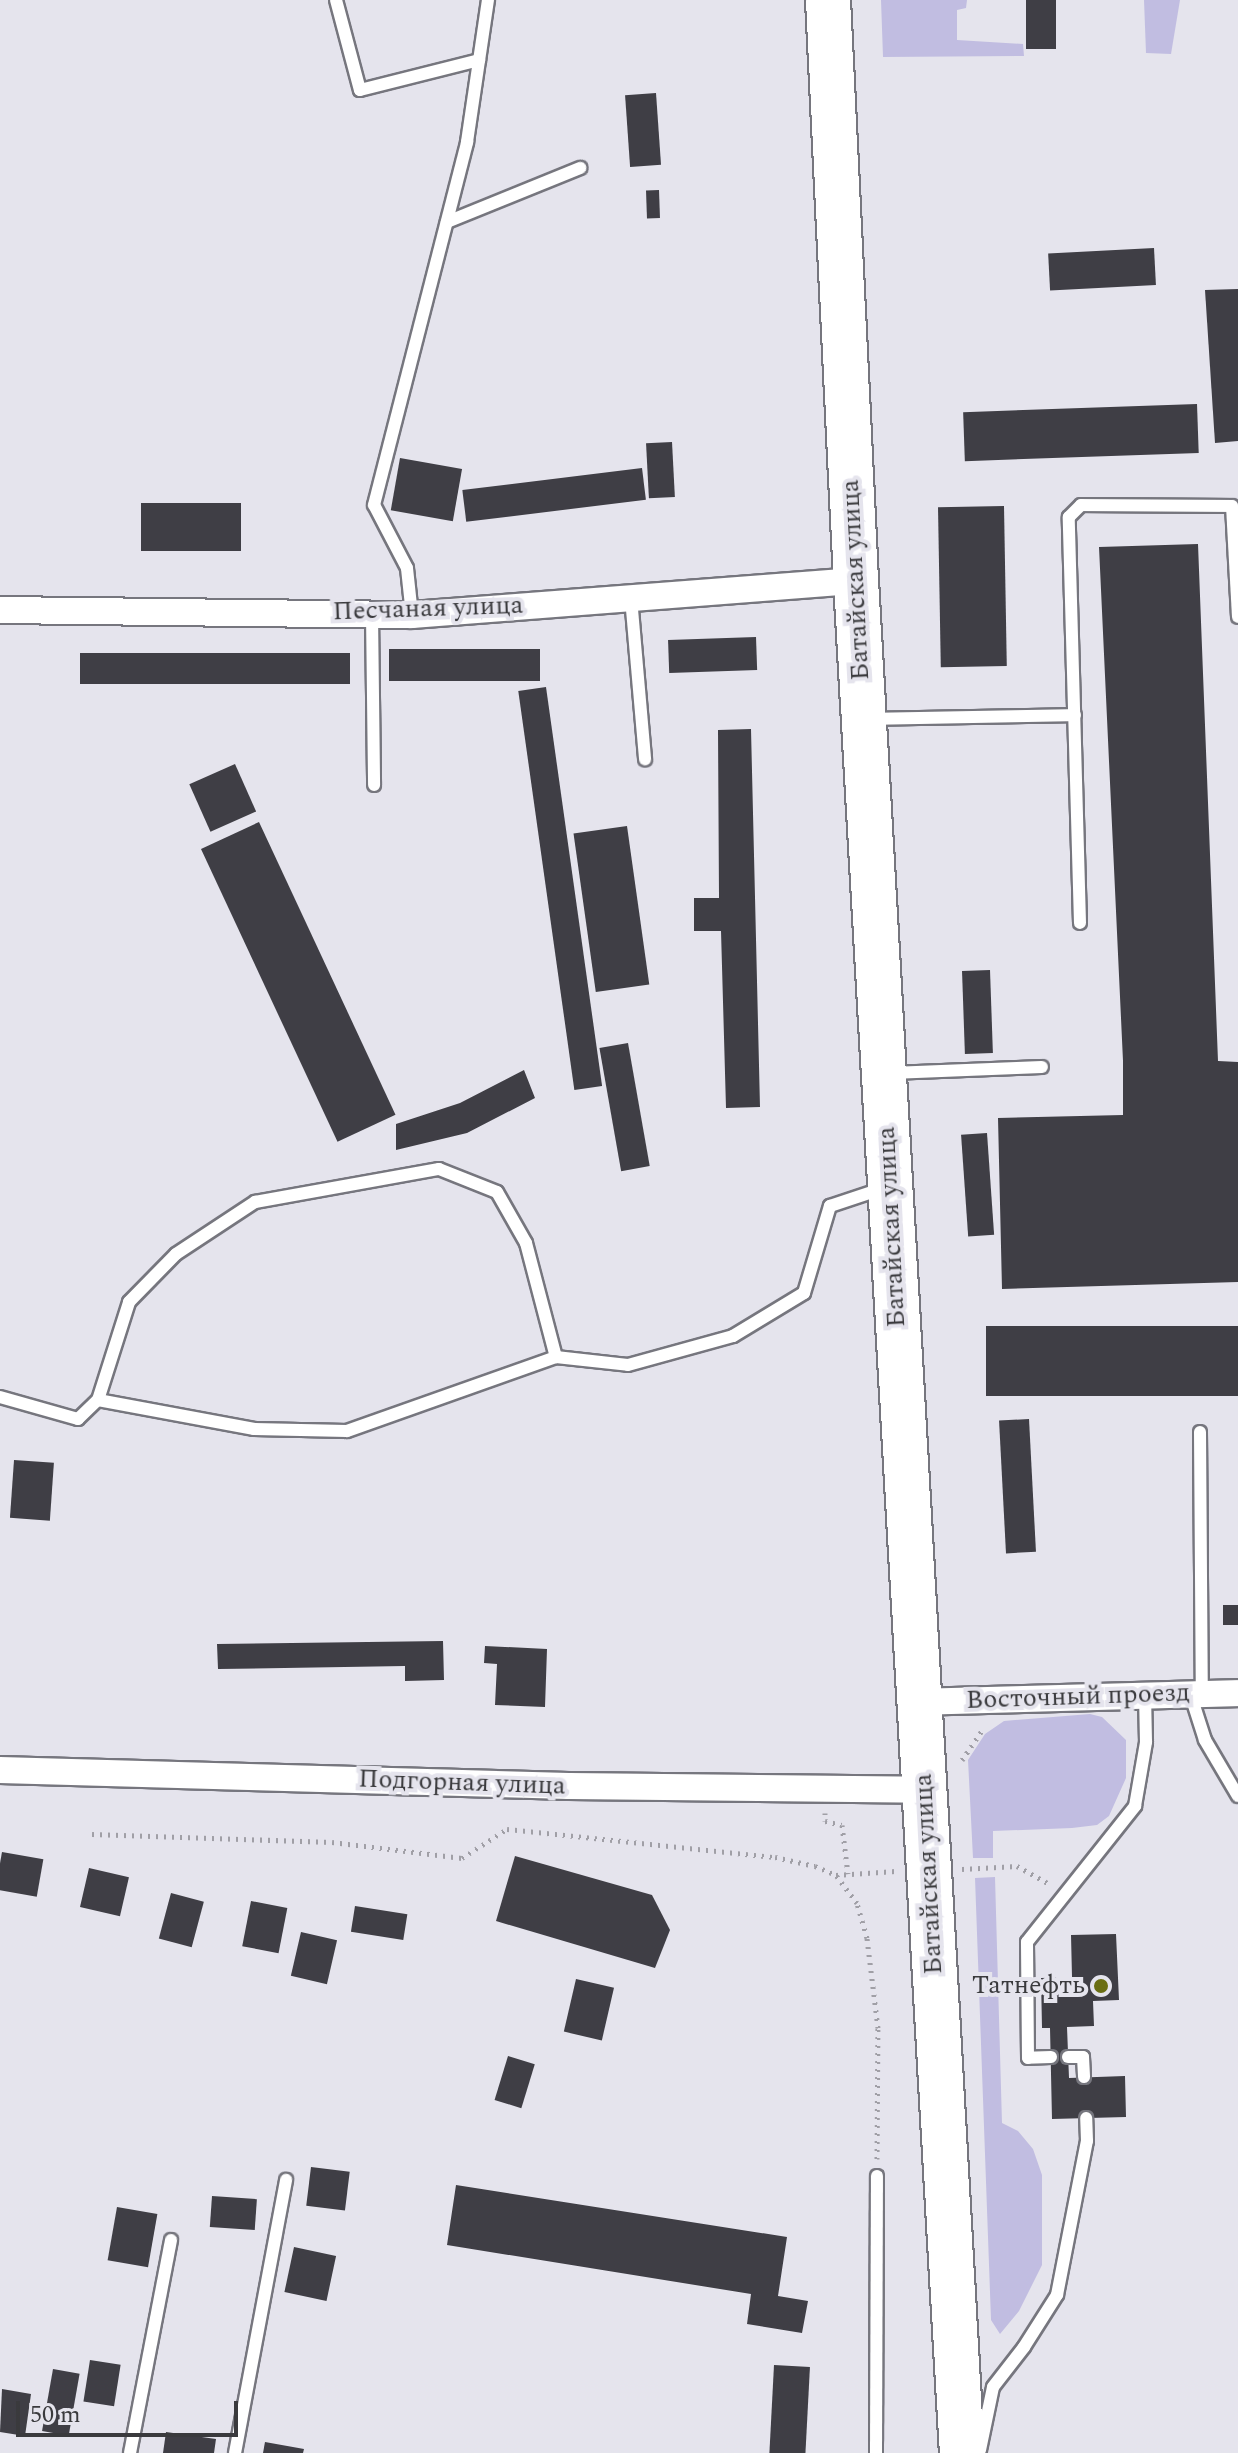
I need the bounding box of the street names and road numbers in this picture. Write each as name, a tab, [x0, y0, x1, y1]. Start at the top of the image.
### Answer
street label: Батайская улица	[835, 479, 877, 681]
street label: Песчаная улица	[332, 590, 524, 628]
street label: Батайская улица	[871, 1126, 913, 1328]
street label: Восточный проезд	[966, 1678, 1190, 1716]
street label: Подгорная улица	[358, 1764, 566, 1802]
street label: Батайская улица	[908, 1773, 950, 1975]

